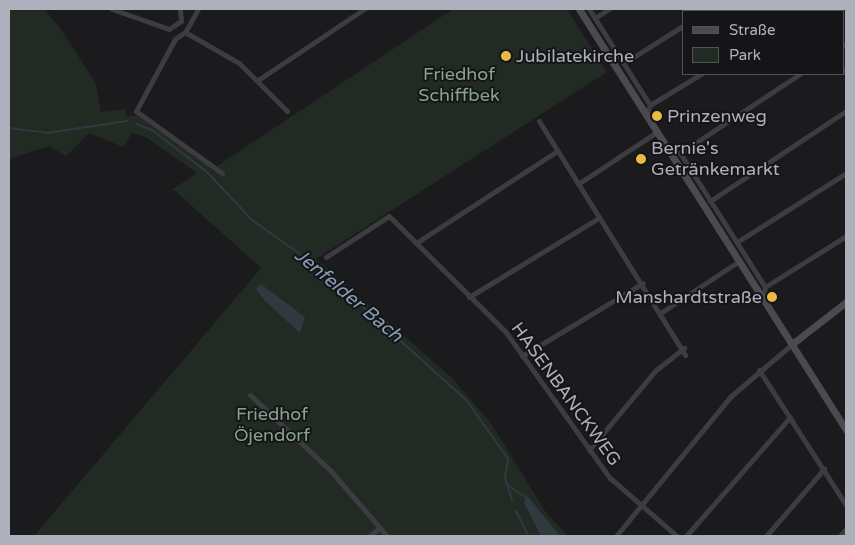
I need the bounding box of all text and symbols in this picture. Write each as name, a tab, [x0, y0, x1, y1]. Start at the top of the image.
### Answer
legend	[682, 10, 845, 75]
text: Straße	[729, 21, 775, 39]
place label: Jubilatekirche	[516, 45, 634, 67]
text: Park	[729, 46, 761, 64]
marker: Jubilatekirche	[500, 50, 512, 62]
park label: Friedhof Schiffbek	[418, 64, 500, 106]
place label: Prinzenweg	[667, 105, 767, 127]
marker: Prinzenweg	[651, 110, 663, 122]
place label: Bernie's Getränkemarkt	[651, 138, 780, 180]
marker: Bernie's Getränkemarkt	[635, 153, 647, 165]
water label: Jenfelder Bach	[289, 244, 407, 348]
place label: Manshardtstraße	[615, 286, 762, 308]
marker: Manshardtstraße	[766, 291, 778, 303]
street label: HASENBANCKWEG	[507, 318, 625, 470]
park label: Friedhof Öjendorf	[234, 404, 310, 446]

